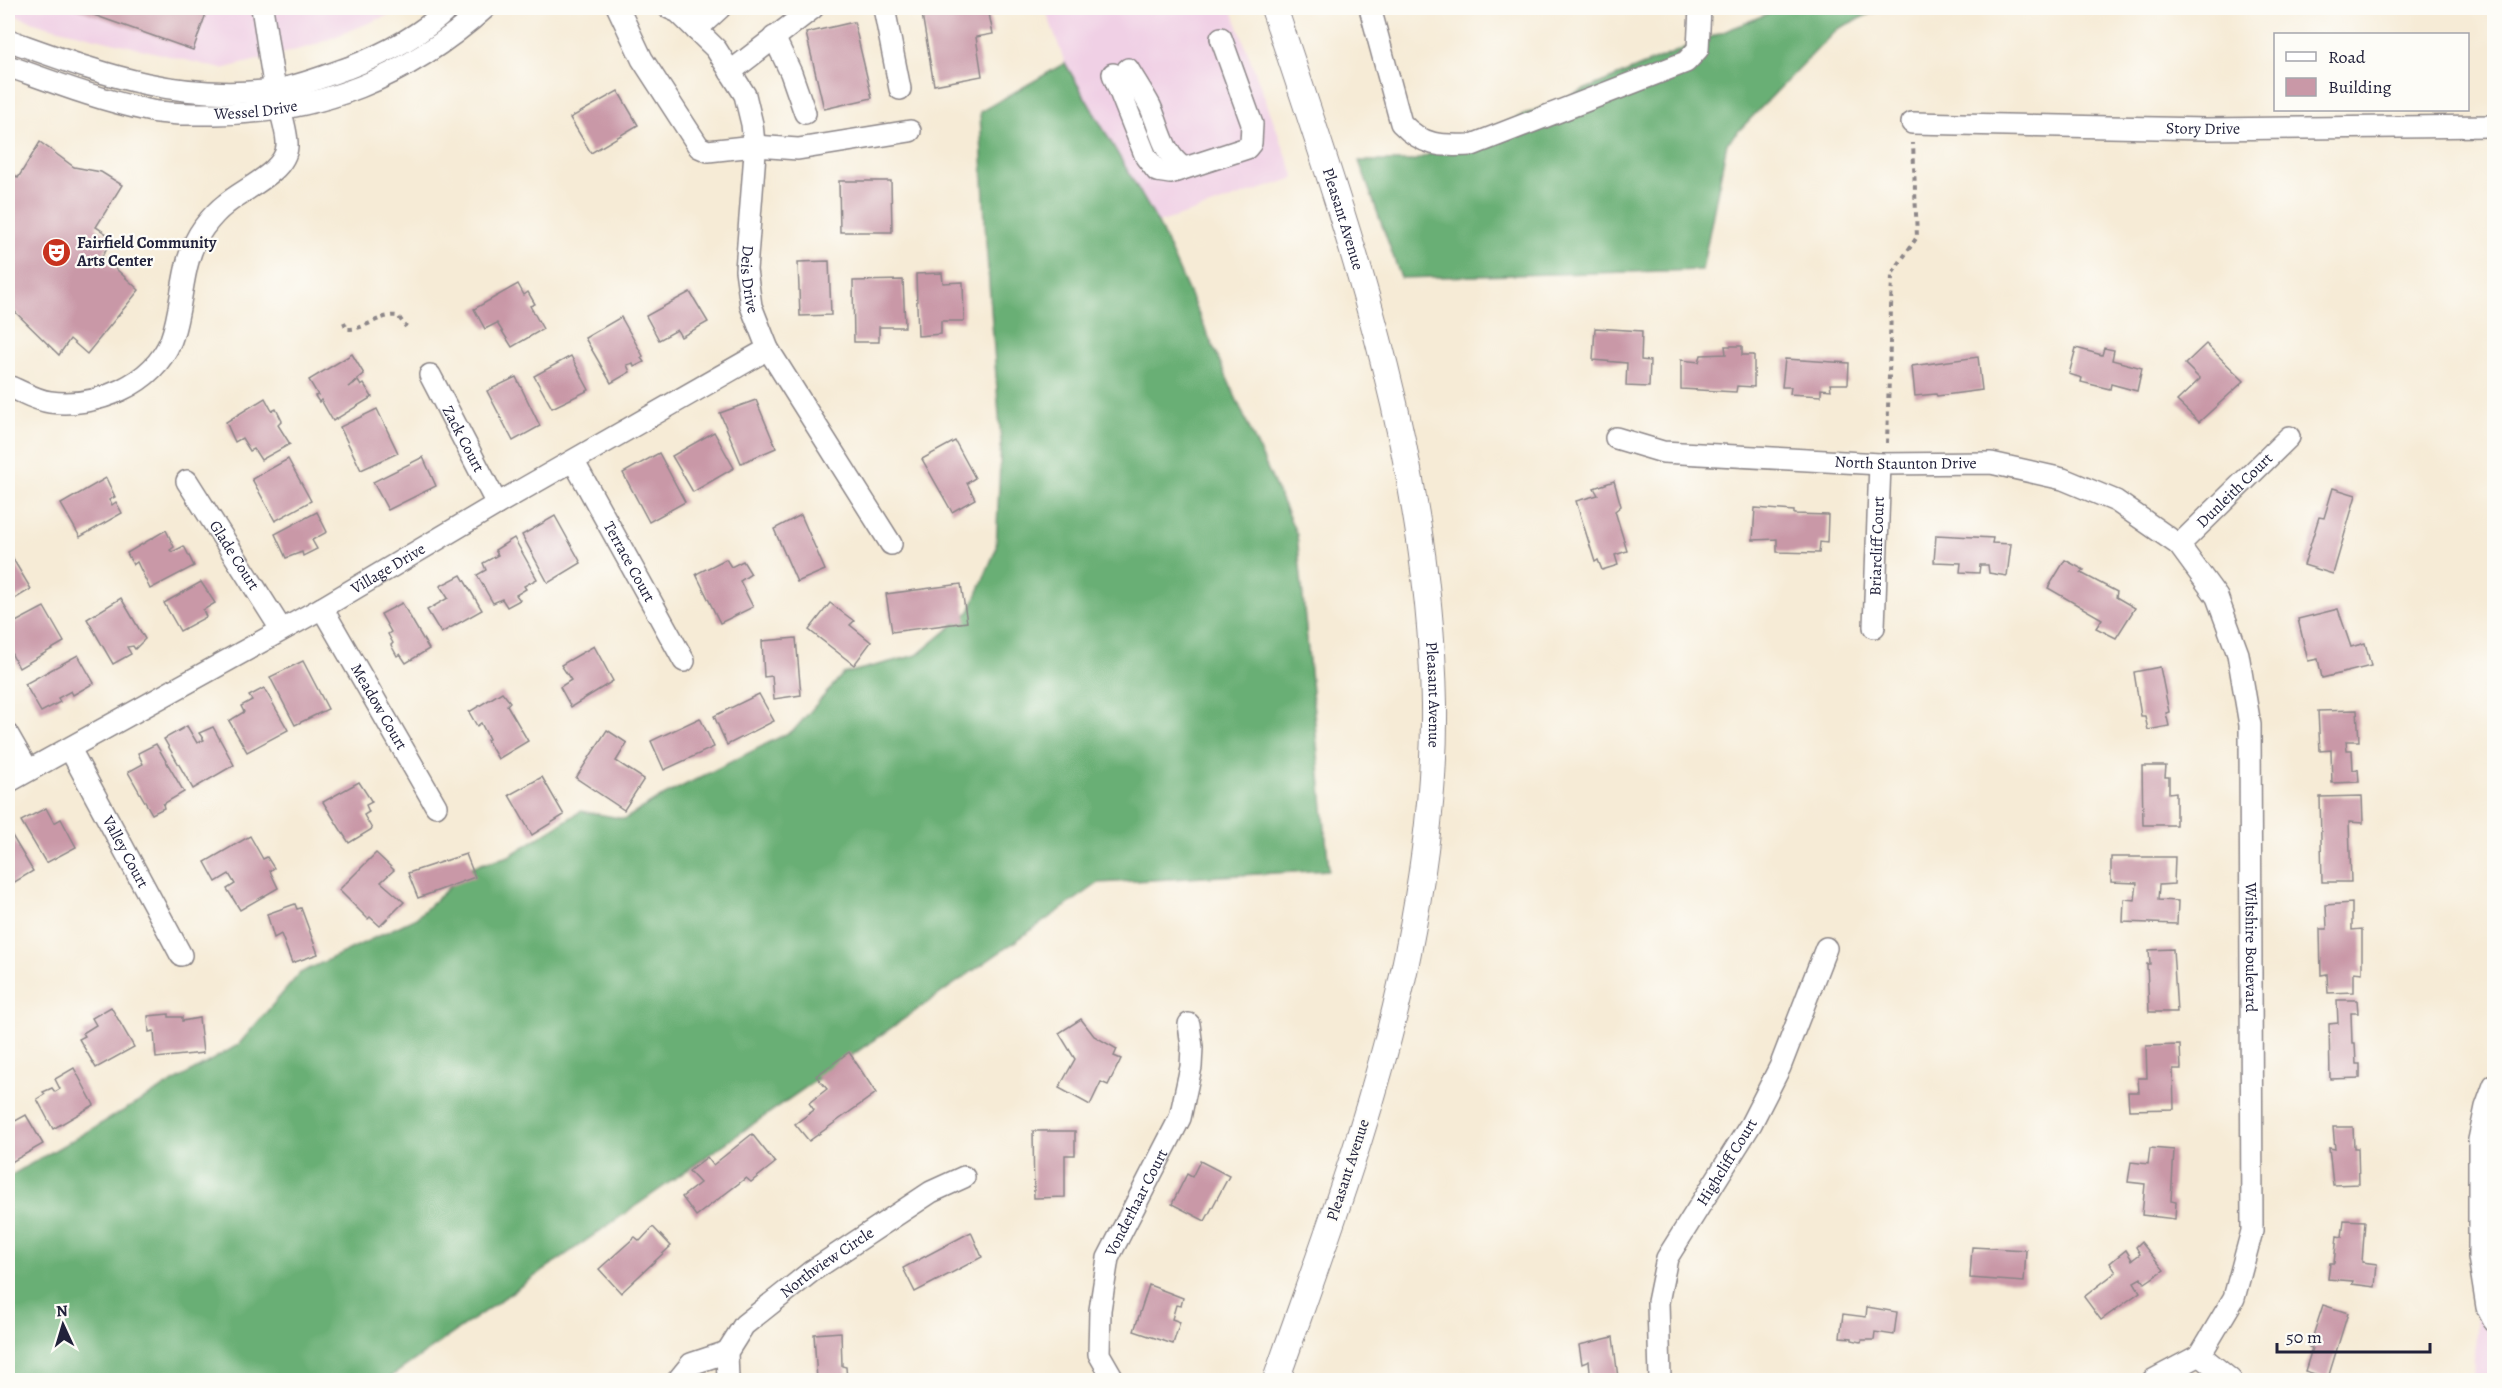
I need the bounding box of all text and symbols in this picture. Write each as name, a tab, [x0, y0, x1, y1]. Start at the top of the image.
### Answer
legend	[2274, 33, 2469, 111]
text: Road	[2328, 45, 2366, 69]
text: Building	[2328, 75, 2392, 99]
street label: Wessel Drive	[213, 95, 299, 125]
street label: Story Drive	[2166, 117, 2240, 140]
street label: Pleasant Avenue	[1317, 165, 1369, 273]
place label: Fairfield Community Arts Center	[76, 232, 217, 272]
theatre icon: Fairfield Community Arts Center	[40, 236, 72, 268]
street label: Deis Drive	[735, 244, 764, 317]
street label: Zack Court	[437, 402, 490, 476]
street label: Dunleith Court	[2192, 448, 2278, 533]
street label: North Staunton Drive	[1834, 451, 1977, 475]
street label: Briarcliff Court	[1864, 496, 1890, 596]
street label: Glade Court	[204, 516, 265, 594]
street label: Terrace Court	[598, 517, 660, 606]
street label: Village Drive	[346, 538, 430, 600]
street label: Pleasant Avenue	[1420, 641, 1445, 748]
street label: Meadow Court	[345, 660, 412, 754]
street label: Valley Court	[97, 811, 154, 892]
street label: Wiltshire Boulevard	[2240, 882, 2262, 1013]
street label: Highcliff Court	[1691, 1115, 1763, 1210]
street label: Pleasant Avenue	[1321, 1116, 1375, 1224]
street label: Vonderhaar Court	[1099, 1145, 1173, 1261]
street label: Northview Circle	[776, 1222, 878, 1303]
north arrow	[33, 1295, 93, 1355]
text: N	[55, 1300, 69, 1322]
scale bar	[2277, 1316, 2430, 1354]
text: 50 m	[2286, 1325, 2322, 1349]

